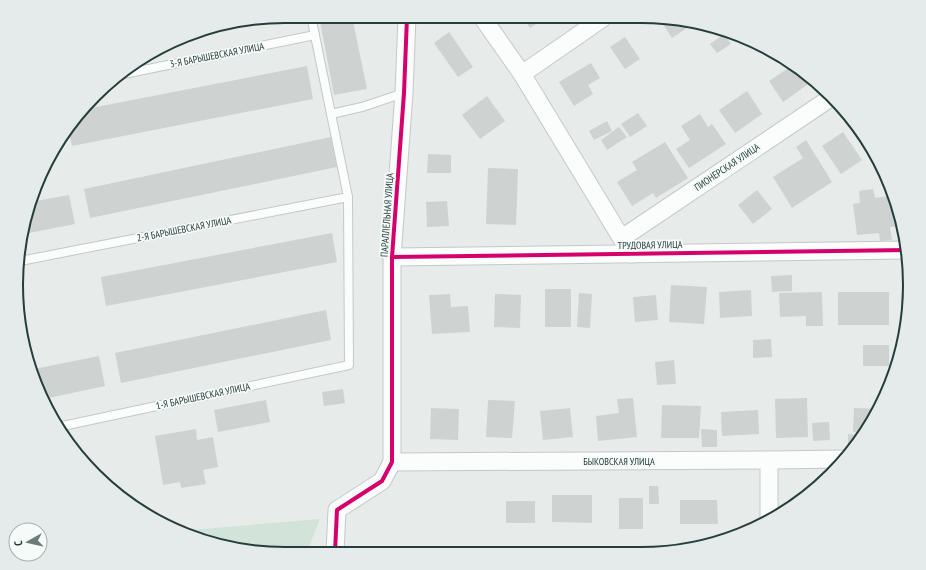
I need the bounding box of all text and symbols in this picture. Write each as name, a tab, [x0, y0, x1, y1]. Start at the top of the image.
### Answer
street label: 3-Я БАРЫШЕВСКАЯ УЛИЦА	[169, 39, 266, 71]
street label: ПИОНЕРСКАЯ УЛИЦА	[692, 140, 762, 194]
street label: ПАРАЛЛЕЛЬНАЯ УЛИЦА	[378, 172, 396, 257]
street label: 2-Я БАРЫШЕВСКАЯ УЛИЦА	[136, 213, 233, 245]
street label: ТРУДОВАЯ УЛИЦА	[618, 238, 683, 252]
street label: 1-Я БАРЫШЕВСКАЯ УЛИЦА	[155, 380, 252, 412]
street label: БЫКОВСКАЯ УЛИЦА	[583, 455, 655, 468]
north arrow	[8, 522, 48, 562]
text: С	[11, 540, 25, 547]

